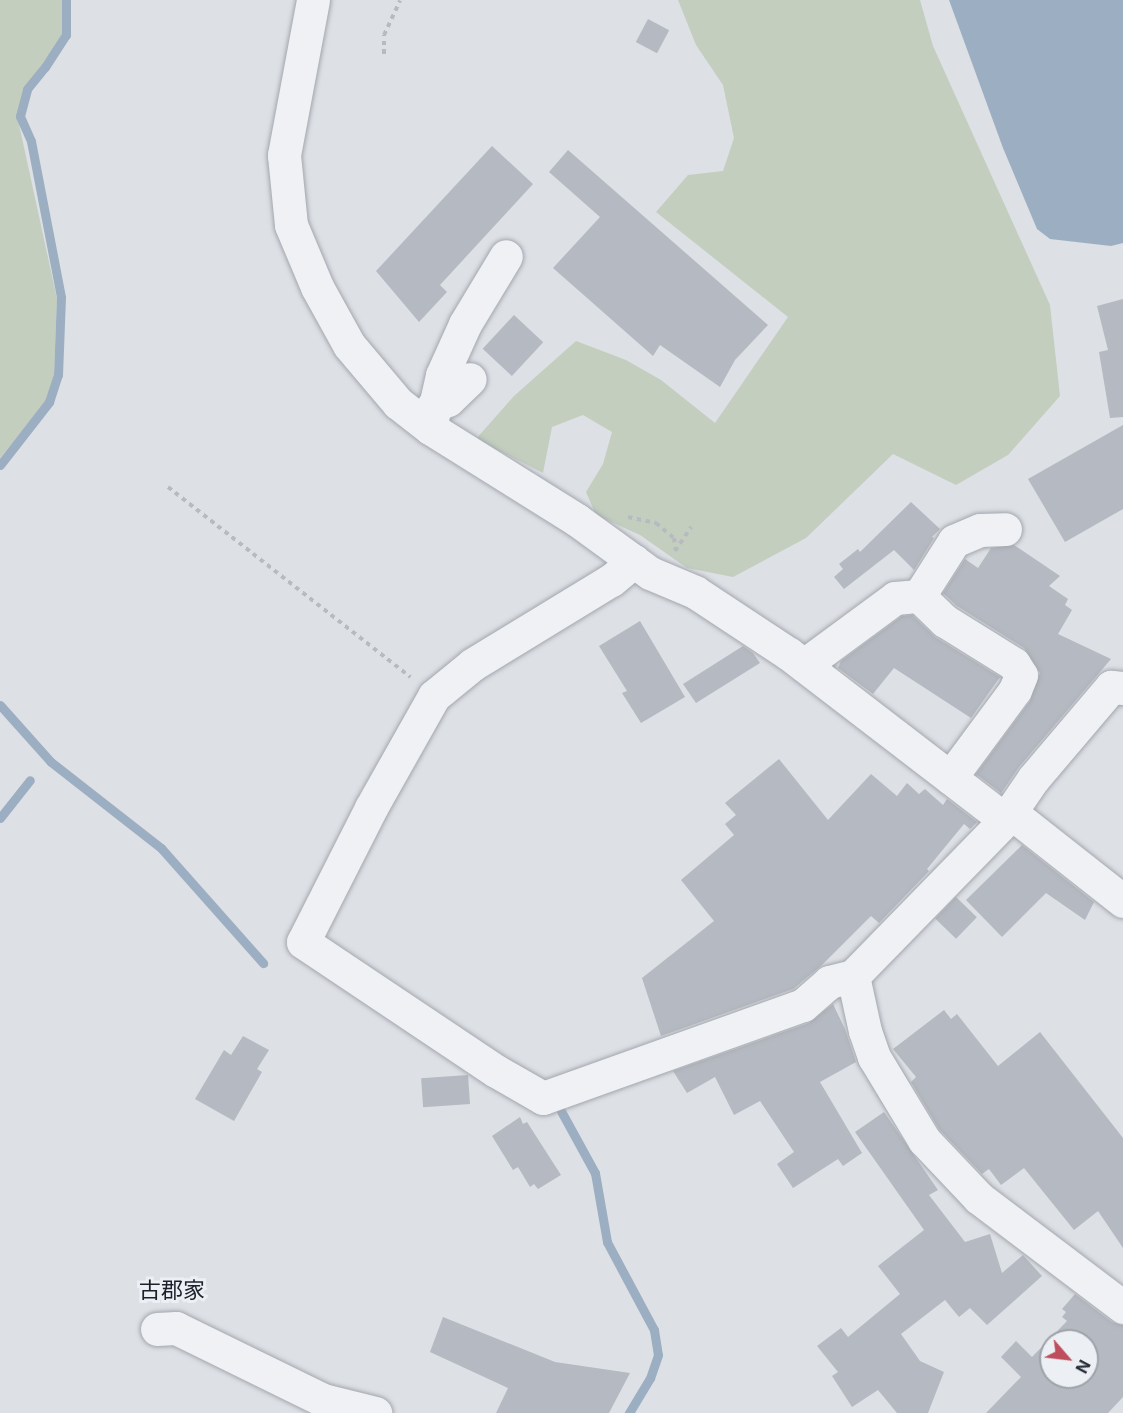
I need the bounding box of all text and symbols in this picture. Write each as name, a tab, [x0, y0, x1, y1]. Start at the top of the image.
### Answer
district label: 古郡家	[139, 1278, 205, 1304]
north arrow	[1039, 1329, 1099, 1389]
text: N	[1071, 1356, 1095, 1377]

